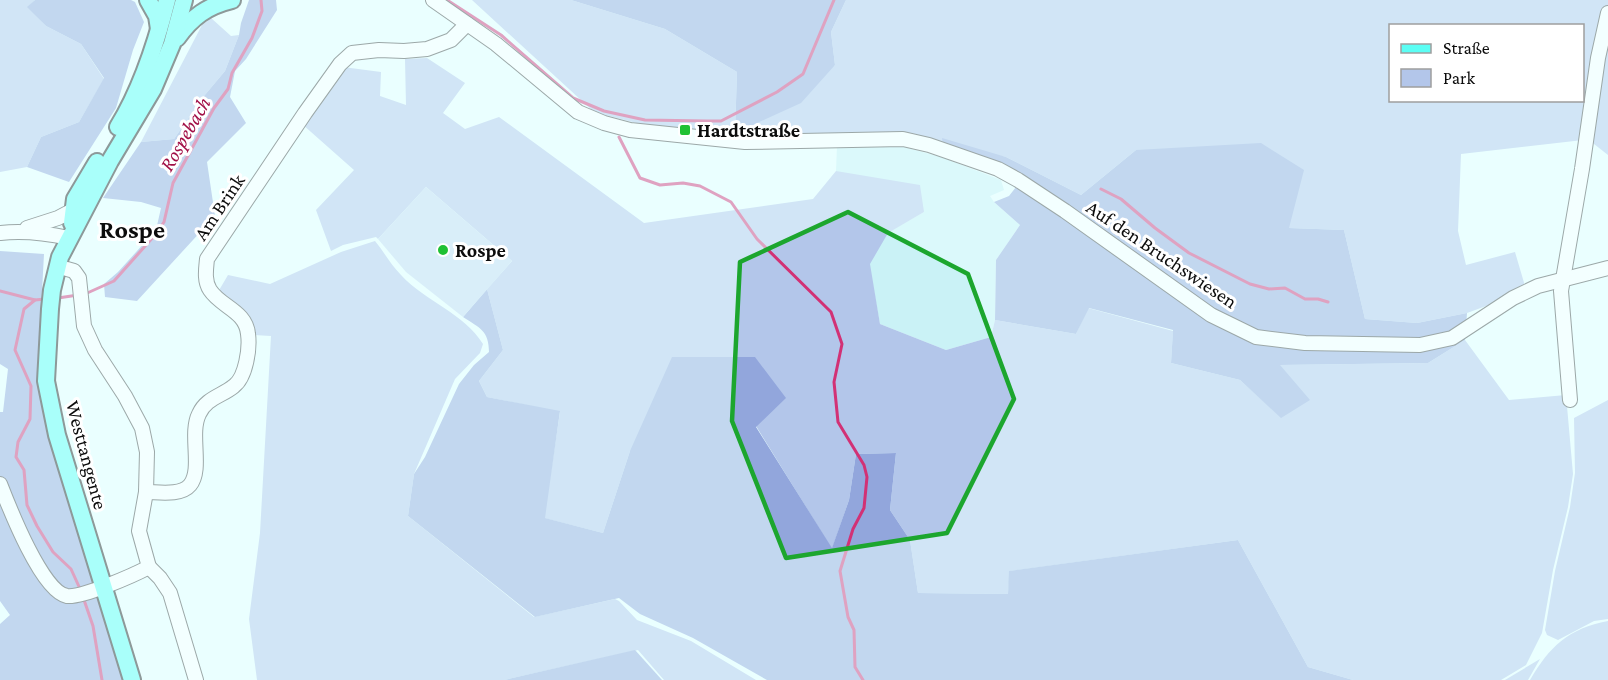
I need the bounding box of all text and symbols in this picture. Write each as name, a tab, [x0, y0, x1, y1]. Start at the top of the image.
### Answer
legend	[1389, 24, 1584, 102]
text: Straße	[1443, 38, 1490, 58]
text: Park	[1443, 68, 1475, 88]
water label: Rospebach	[154, 93, 216, 175]
place label: Hardtstraße	[697, 119, 800, 141]
marker: Hardtstraße	[678, 123, 692, 137]
street label: Am Brink	[189, 169, 249, 244]
street label: Auf den Bruchswiesen	[1083, 195, 1242, 313]
district label: Rospe	[99, 215, 165, 244]
place label: Rospe	[455, 239, 506, 261]
marker: Rospe	[436, 243, 450, 257]
street label: Westtangente	[61, 398, 112, 512]

